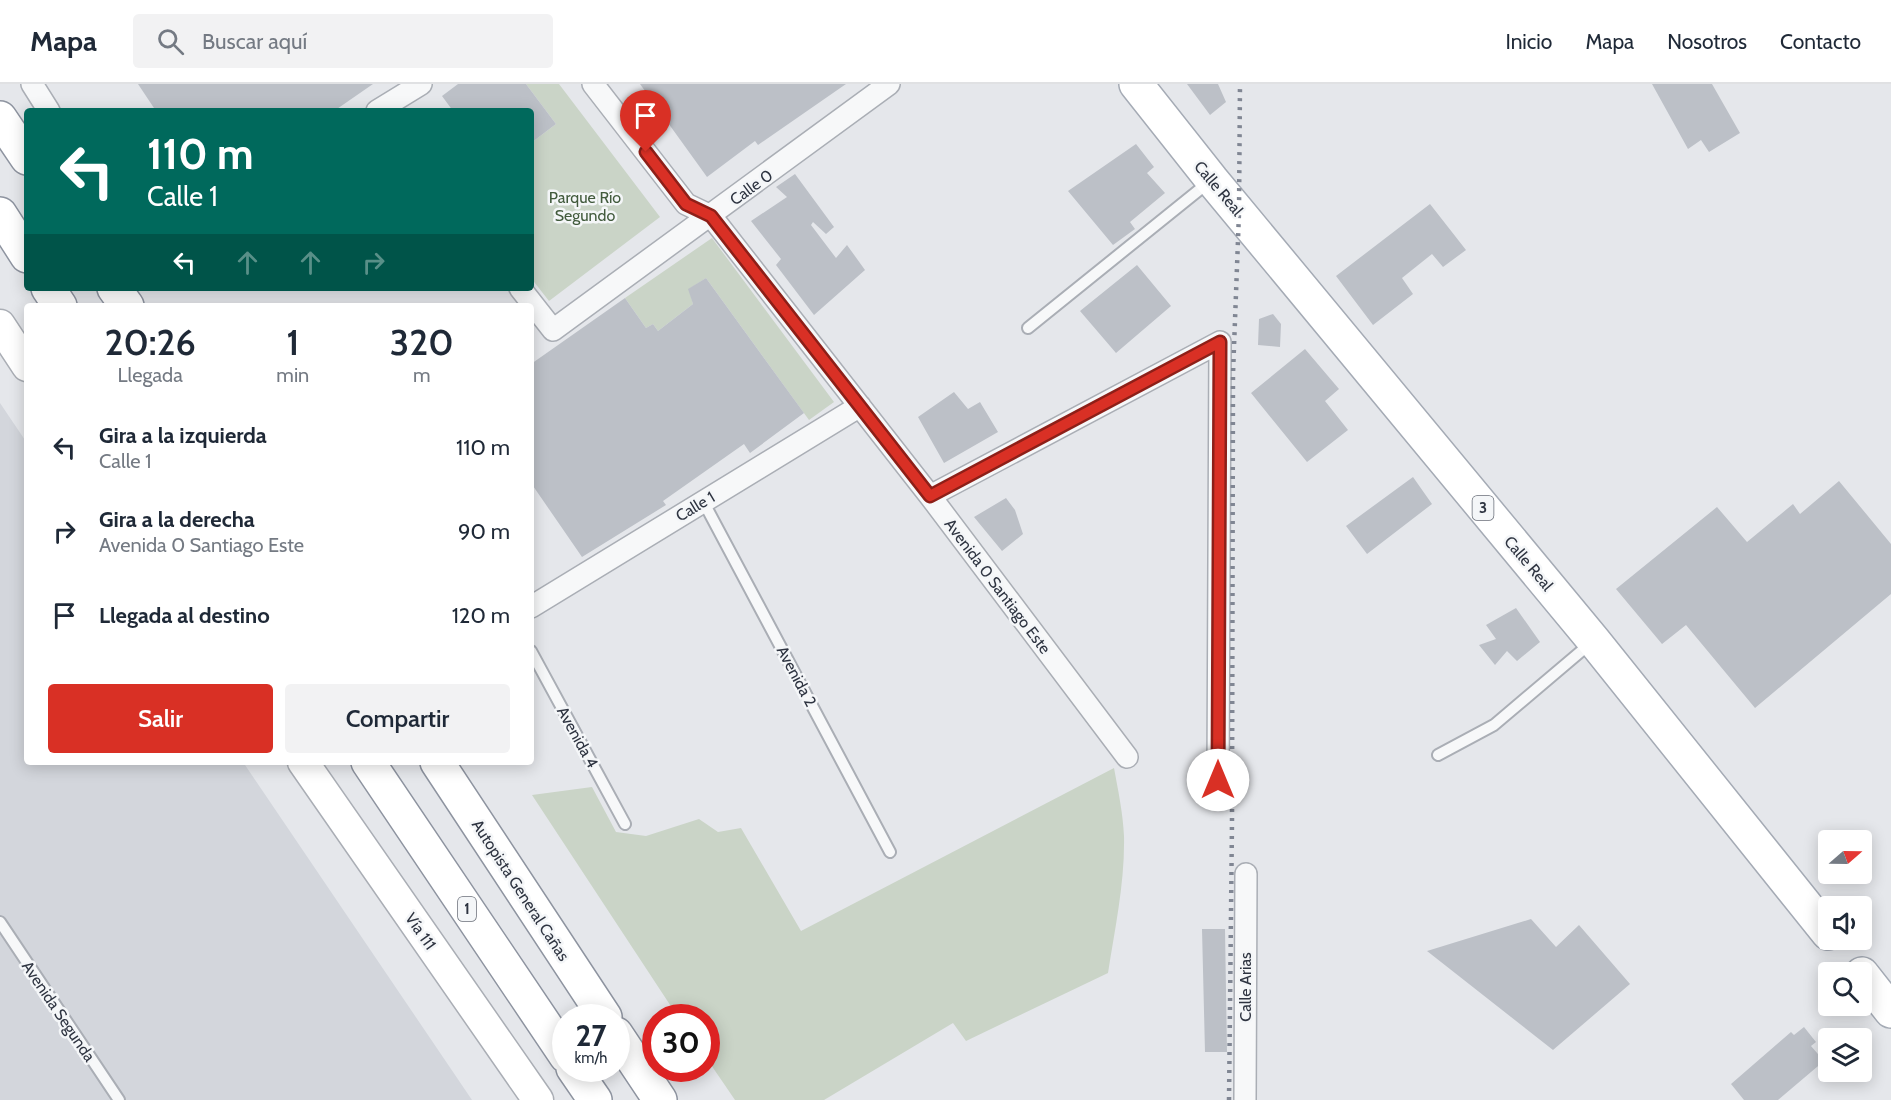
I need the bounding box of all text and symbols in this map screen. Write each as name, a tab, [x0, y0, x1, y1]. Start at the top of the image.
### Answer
search box	[133, 14, 553, 68]
text: Mapa	[30, 24, 97, 58]
icon: search	[154, 25, 187, 58]
text: Buscar aquí	[202, 28, 307, 55]
text: Inicio	[1505, 29, 1552, 54]
text: Mapa	[1585, 29, 1634, 54]
text: Nosotros	[1667, 29, 1747, 54]
text: Contacto	[1780, 29, 1861, 54]
pin	[620, 90, 671, 152]
icon: arrive	[629, 99, 662, 132]
text: 110 m	[147, 128, 254, 180]
icon: left	[48, 132, 126, 210]
street label: Calle Real	[1190, 157, 1247, 220]
street label: Calle 0	[726, 166, 776, 209]
text: Calle 1	[147, 180, 218, 213]
park label: Parque Río Segundo	[549, 188, 621, 225]
icon: left	[168, 246, 201, 279]
icon: ahead	[231, 246, 264, 279]
icon: ahead	[294, 246, 327, 279]
icon: right	[357, 246, 390, 279]
text: 20:26	[104, 320, 196, 364]
text: 1	[286, 320, 299, 364]
text: 320	[390, 320, 454, 364]
text: Llegada	[118, 363, 183, 387]
text: min	[276, 363, 309, 387]
text: m	[413, 363, 430, 387]
text: Gira a la izquierda	[99, 422, 267, 449]
icon: left	[48, 431, 81, 464]
text: 110 m	[456, 434, 510, 461]
text: Calle 1	[99, 449, 152, 473]
street label: Calle 1	[672, 487, 718, 525]
road number: 3	[1472, 496, 1494, 520]
text: Gira a la derecha	[99, 506, 255, 533]
icon: right	[48, 515, 81, 548]
street label: Avenida 0 Santiago Este	[941, 515, 1055, 658]
text: 90 m	[458, 518, 510, 545]
street label: Calle Real	[1500, 532, 1557, 595]
text: Avenida 0 Santiago Este	[99, 533, 304, 557]
icon: arrive	[48, 599, 81, 632]
text: Llegada al destino	[99, 602, 270, 629]
text: 120 m	[452, 602, 510, 629]
street label: Avenida 2	[773, 643, 820, 710]
button: Salir	[48, 684, 273, 753]
button: Compartir	[285, 684, 510, 753]
street label: Avenida 4	[553, 703, 602, 771]
position arrow	[1186, 748, 1250, 812]
street label: Autopista General Cañas	[468, 816, 574, 965]
north arrow	[1818, 830, 1872, 884]
map controls	[1818, 830, 1872, 1082]
button: sound	[1818, 896, 1872, 950]
road number: 1	[458, 897, 476, 921]
street label: Vía 111	[401, 909, 440, 953]
street label: Calle Arias	[1236, 952, 1255, 1022]
street label: Avenida Segunda	[18, 957, 99, 1065]
button: search	[1818, 962, 1872, 1016]
speed limit sign: 30	[642, 1004, 720, 1082]
text: 27	[575, 1017, 607, 1054]
button: layers	[1818, 1028, 1872, 1082]
text: km/h	[575, 1049, 607, 1067]

